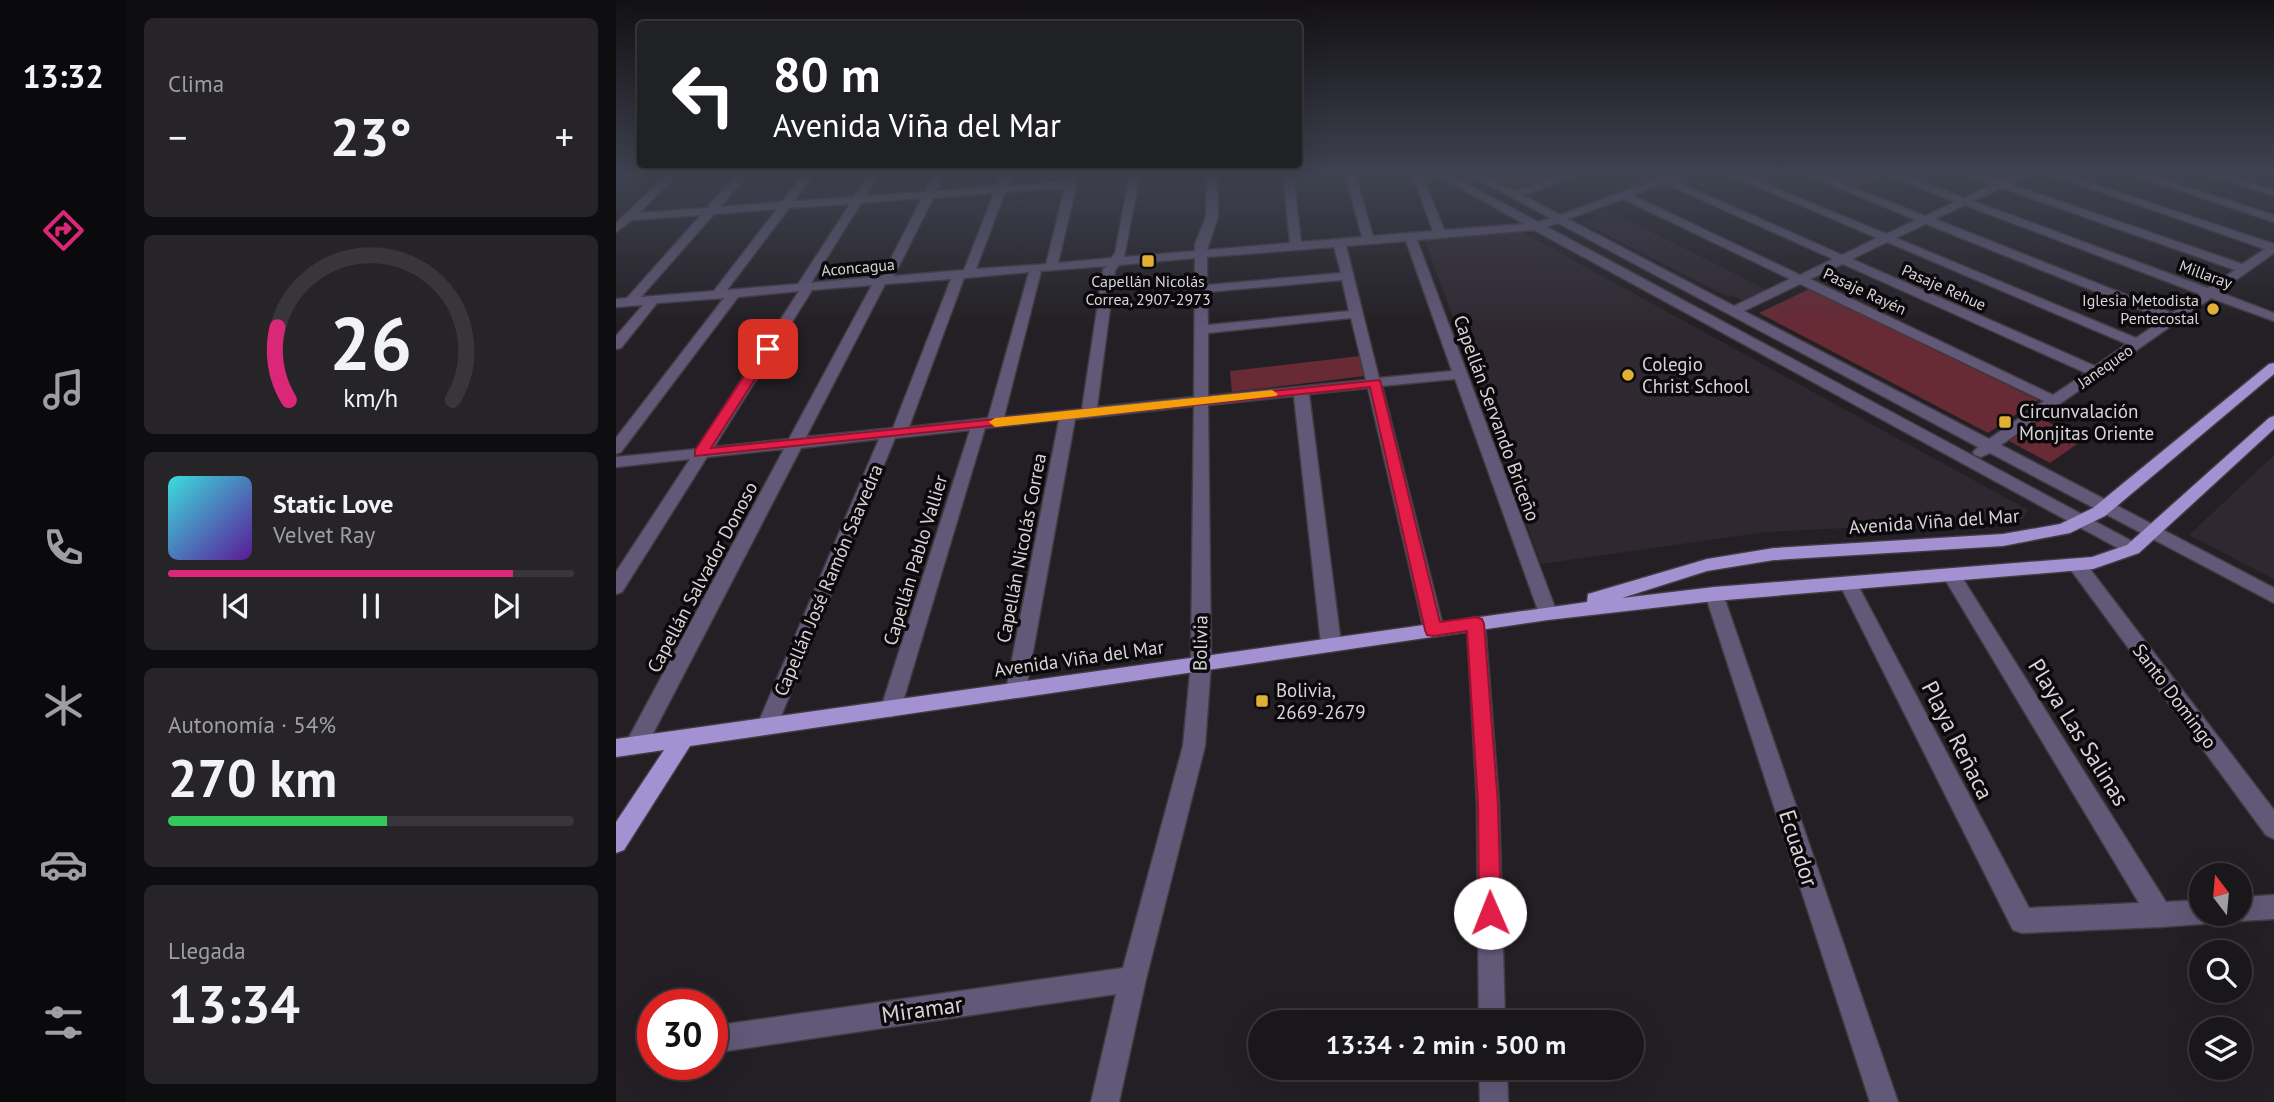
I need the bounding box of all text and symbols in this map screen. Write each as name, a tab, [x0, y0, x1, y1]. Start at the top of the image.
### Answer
text: 80 m	[773, 42, 880, 106]
icon: left	[658, 49, 749, 140]
text: 13:32	[22, 55, 104, 97]
text: Clima	[168, 69, 224, 98]
text: 23°	[330, 103, 412, 170]
text: Avenida Viña del Mar	[773, 104, 1061, 146]
text: −	[168, 112, 187, 161]
text: +	[555, 112, 574, 161]
icon: directions	[39, 206, 88, 255]
marker: Capellán Nicolás Correa, 2907-2973	[1140, 253, 1156, 269]
street label: Aconcagua	[820, 254, 896, 280]
street label: Millaray	[2177, 255, 2236, 293]
street label: Pasaje Rehue	[1899, 260, 1989, 314]
street label: Pasaje Rayén	[1820, 263, 1910, 319]
place label: Capellán Nicolás Correa, 2907-2973	[1085, 271, 1211, 309]
place label: Iglesia Metodista Pentecostal	[2082, 290, 2199, 328]
text: 26	[330, 297, 412, 391]
marker: Iglesia Metodista Pentecostal	[2205, 301, 2221, 317]
street label: Capellán Servando Briceño	[1449, 312, 1545, 524]
pin	[738, 319, 798, 379]
icon: arrive	[749, 330, 787, 368]
street label: Janequeo	[2073, 340, 2137, 393]
place label: Colegio Christ School	[1642, 352, 1750, 398]
icon: music	[39, 365, 88, 414]
marker: Colegio Christ School	[1620, 367, 1636, 383]
text: km/h	[344, 382, 398, 414]
place label: Circunvalación Monjitas Oriente	[2019, 399, 2154, 445]
marker: Circunvalación Monjitas Oriente	[1997, 414, 2013, 430]
street label: Capellán Nicolás Correa	[991, 451, 1051, 645]
street label: Capellán José Ramón Saavedra	[768, 460, 888, 700]
street label: Capellán Pablo Vallier	[878, 471, 953, 648]
street label: Capellán Salvador Donoso	[641, 477, 763, 677]
text: Static Love	[273, 487, 394, 520]
street label: Avenida Viña del Mar	[1848, 503, 2021, 539]
text: Velvet Ray	[273, 520, 375, 549]
icon: phone	[39, 523, 88, 572]
icon: previous	[217, 587, 255, 625]
icon: pause	[352, 587, 390, 625]
icon: next	[487, 587, 525, 625]
street label: Bolivia	[1188, 615, 1212, 671]
street label: Avenida Viña del Mar	[993, 634, 1166, 682]
street label: Santo Domingo	[2128, 639, 2222, 753]
street label: Playa Las Salinas	[2022, 653, 2136, 811]
street label: Playa Reñaca	[1916, 676, 2000, 804]
place label: Bolivia, 2669-2679	[1276, 678, 1366, 724]
icon: climate	[39, 681, 88, 730]
marker: Bolivia, 2669-2679	[1254, 693, 1270, 709]
text: Autonomía · 54%	[168, 710, 336, 739]
text: 270 km	[168, 744, 337, 811]
street label: Ecuador	[1773, 806, 1825, 890]
icon: car	[39, 840, 88, 889]
north arrow	[2189, 863, 2252, 926]
map controls	[2189, 863, 2252, 1080]
position arrow	[1453, 876, 1527, 950]
text: Llegada	[168, 936, 246, 965]
button: search	[2189, 940, 2252, 1003]
text: 13:34	[168, 970, 300, 1037]
speed limit sign: 30	[637, 989, 728, 1080]
street label: Miramar	[880, 989, 965, 1029]
icon: filters	[39, 998, 88, 1047]
button: layers	[2189, 1017, 2252, 1080]
text: 13:34 · 2 min · 500 m	[1326, 1028, 1566, 1061]

